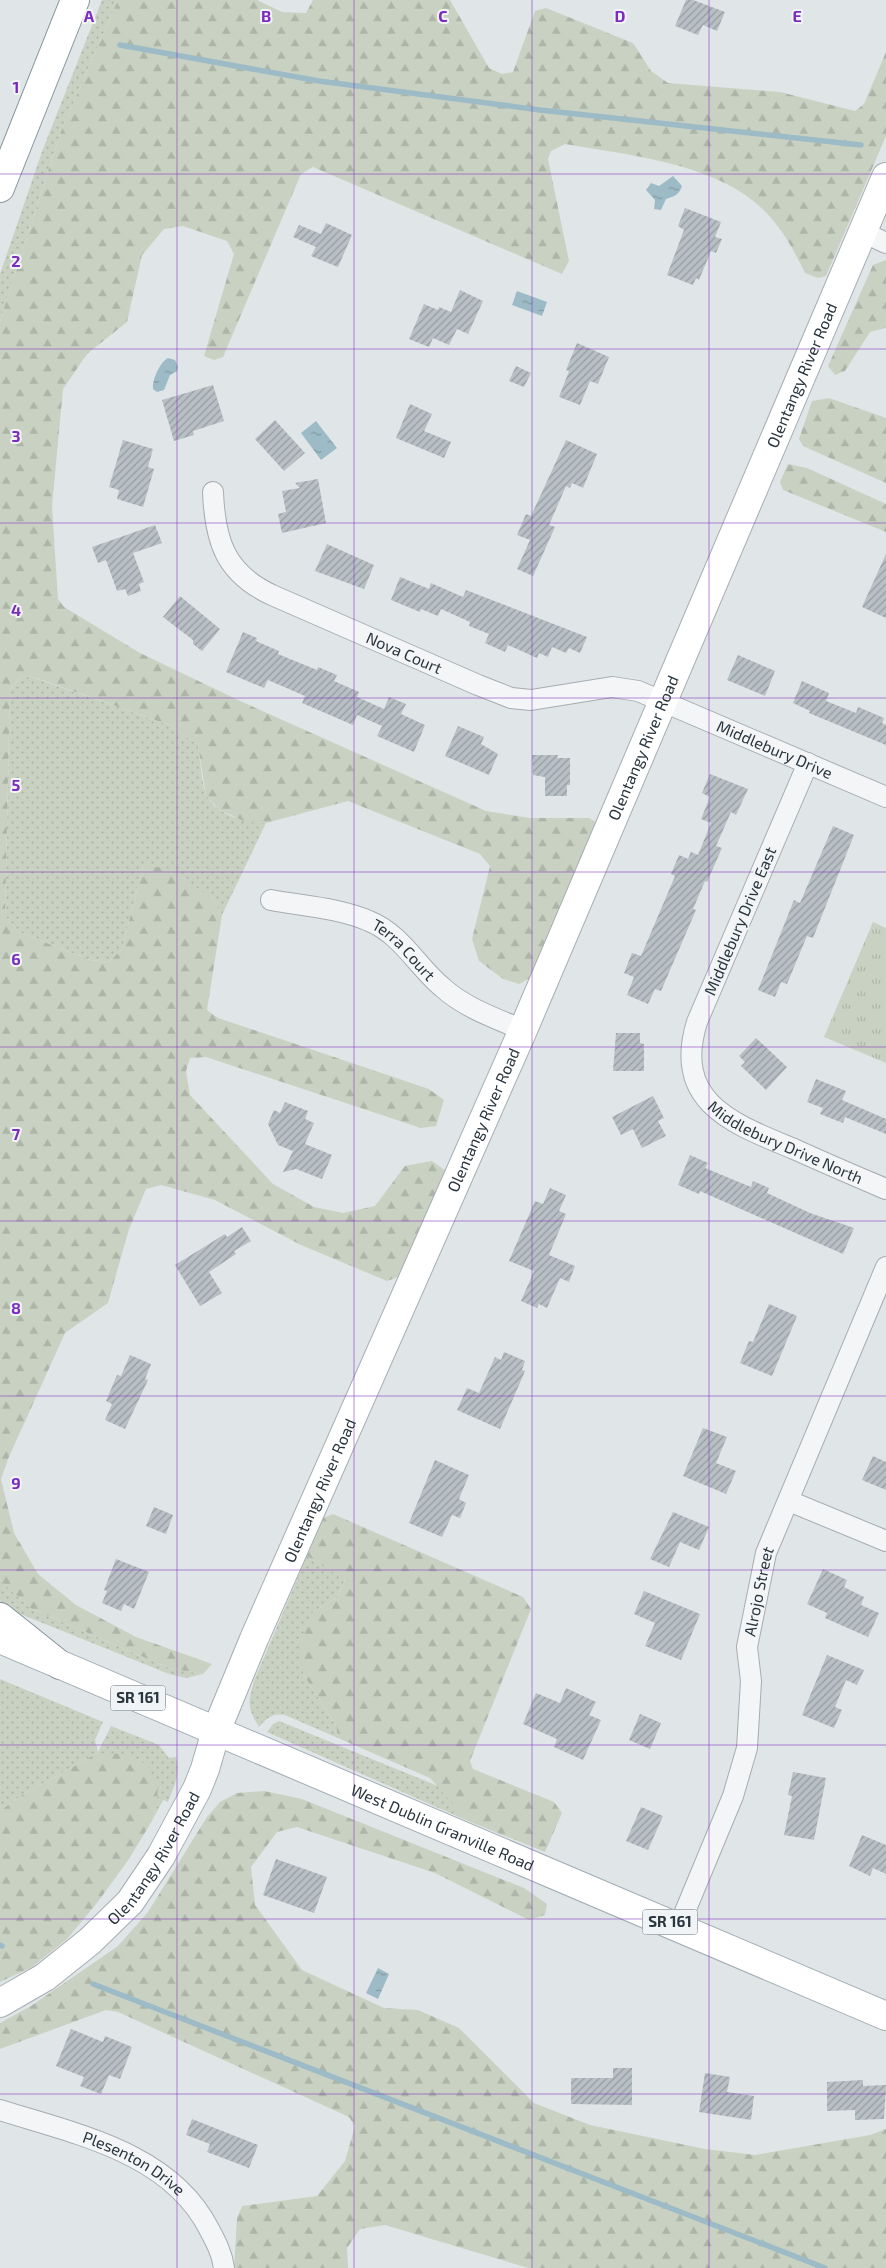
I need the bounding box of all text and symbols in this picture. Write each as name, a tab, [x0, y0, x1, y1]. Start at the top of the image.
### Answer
text: A	[84, 6, 95, 25]
text: B	[261, 6, 271, 25]
text: C	[438, 6, 448, 25]
text: D	[615, 6, 626, 25]
text: E	[792, 6, 802, 25]
text: 1	[13, 77, 19, 96]
text: 2	[11, 251, 21, 270]
street label: Olentangy River Road	[762, 300, 840, 450]
text: 3	[11, 426, 21, 445]
text: 4	[11, 600, 21, 619]
street label: Nova Court	[364, 627, 445, 677]
street label: Olentangy River Road	[603, 672, 682, 823]
street label: Middlebury Drive	[714, 716, 836, 782]
text: 5	[12, 775, 21, 794]
street label: Middlebury Drive East	[700, 844, 779, 998]
street label: Terra Court	[369, 914, 440, 984]
text: 6	[11, 949, 21, 968]
street label: Olentangy River Road	[443, 1045, 523, 1195]
street label: Middlebury Drive North	[705, 1096, 866, 1187]
text: 7	[12, 1124, 21, 1143]
text: 8	[11, 1298, 21, 1317]
street label: Olentangy River Road	[279, 1415, 359, 1565]
text: 9	[11, 1473, 21, 1492]
street label: Alrojo Street	[739, 1543, 777, 1638]
road number: SR 161	[110, 1686, 166, 1710]
street label: West Dublin Granville Road	[348, 1779, 537, 1874]
street label: Olentangy River Road	[103, 1788, 203, 1928]
road number: SR 161	[642, 1910, 698, 1934]
street label: Plesenton Drive	[81, 2127, 190, 2199]

